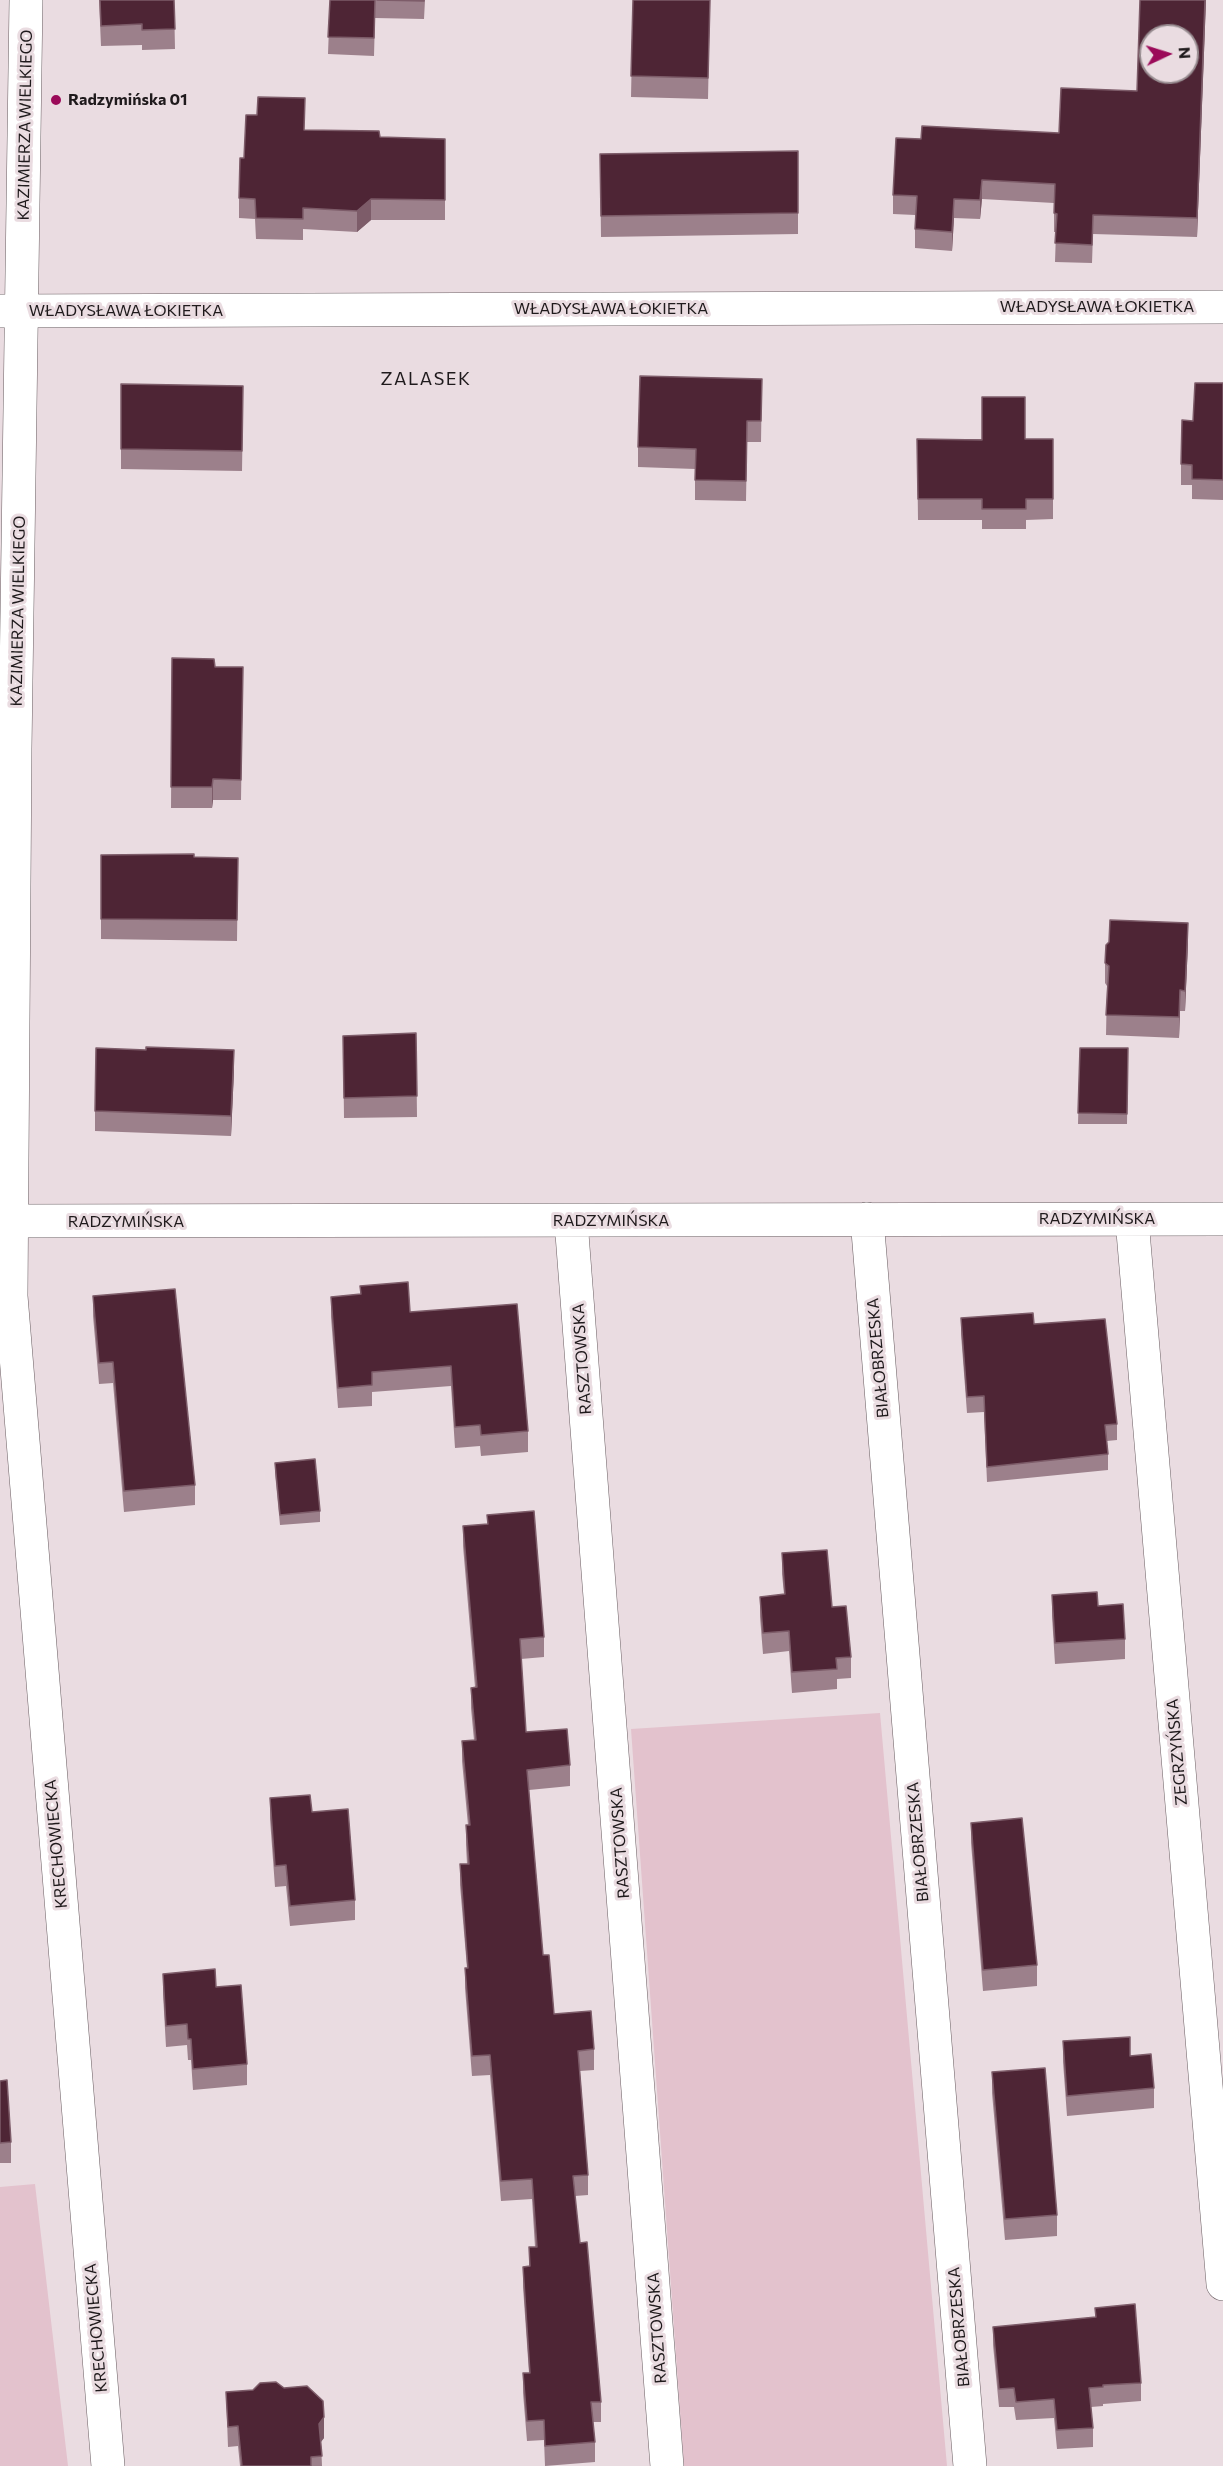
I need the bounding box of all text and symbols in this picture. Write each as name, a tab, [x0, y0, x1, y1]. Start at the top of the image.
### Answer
north arrow	[1139, 24, 1199, 84]
street label: KAZIMIERZA WIELKIEGO	[14, 29, 36, 221]
text: N	[1176, 46, 1195, 59]
place label: Radzymińska 01	[68, 90, 187, 110]
marker: Radzymińska 01	[49, 93, 63, 107]
street label: WŁADYSŁAWA ŁOKIETKA	[1000, 297, 1194, 317]
street label: WŁADYSŁAWA ŁOKIETKA	[514, 299, 708, 319]
street label: WŁADYSŁAWA ŁOKIETKA	[29, 301, 223, 321]
district label: ZALASEK	[380, 368, 472, 390]
street label: KAZIMIERZA WIELKIEGO	[7, 515, 29, 707]
street label: RADZYMIŃSKA	[1039, 1209, 1155, 1229]
street label: RADZYMIŃSKA	[553, 1211, 669, 1231]
street label: RADZYMIŃSKA	[68, 1212, 184, 1232]
street label: BIAŁOBRZESKA	[863, 1297, 893, 1419]
street label: RASZTOWSKA	[569, 1303, 595, 1415]
street label: ZEGRZYŃSKA	[1163, 1698, 1191, 1806]
street label: KRECHOWIECKA	[41, 1779, 71, 1909]
street label: BIAŁOBRZESKA	[903, 1781, 933, 1903]
street label: RASZTOWSKA	[607, 1787, 633, 1899]
street label: KRECHOWIECKA	[81, 2263, 111, 2393]
street label: BIAŁOBRZESKA	[944, 2266, 974, 2388]
street label: RASZTOWSKA	[644, 2272, 670, 2384]

